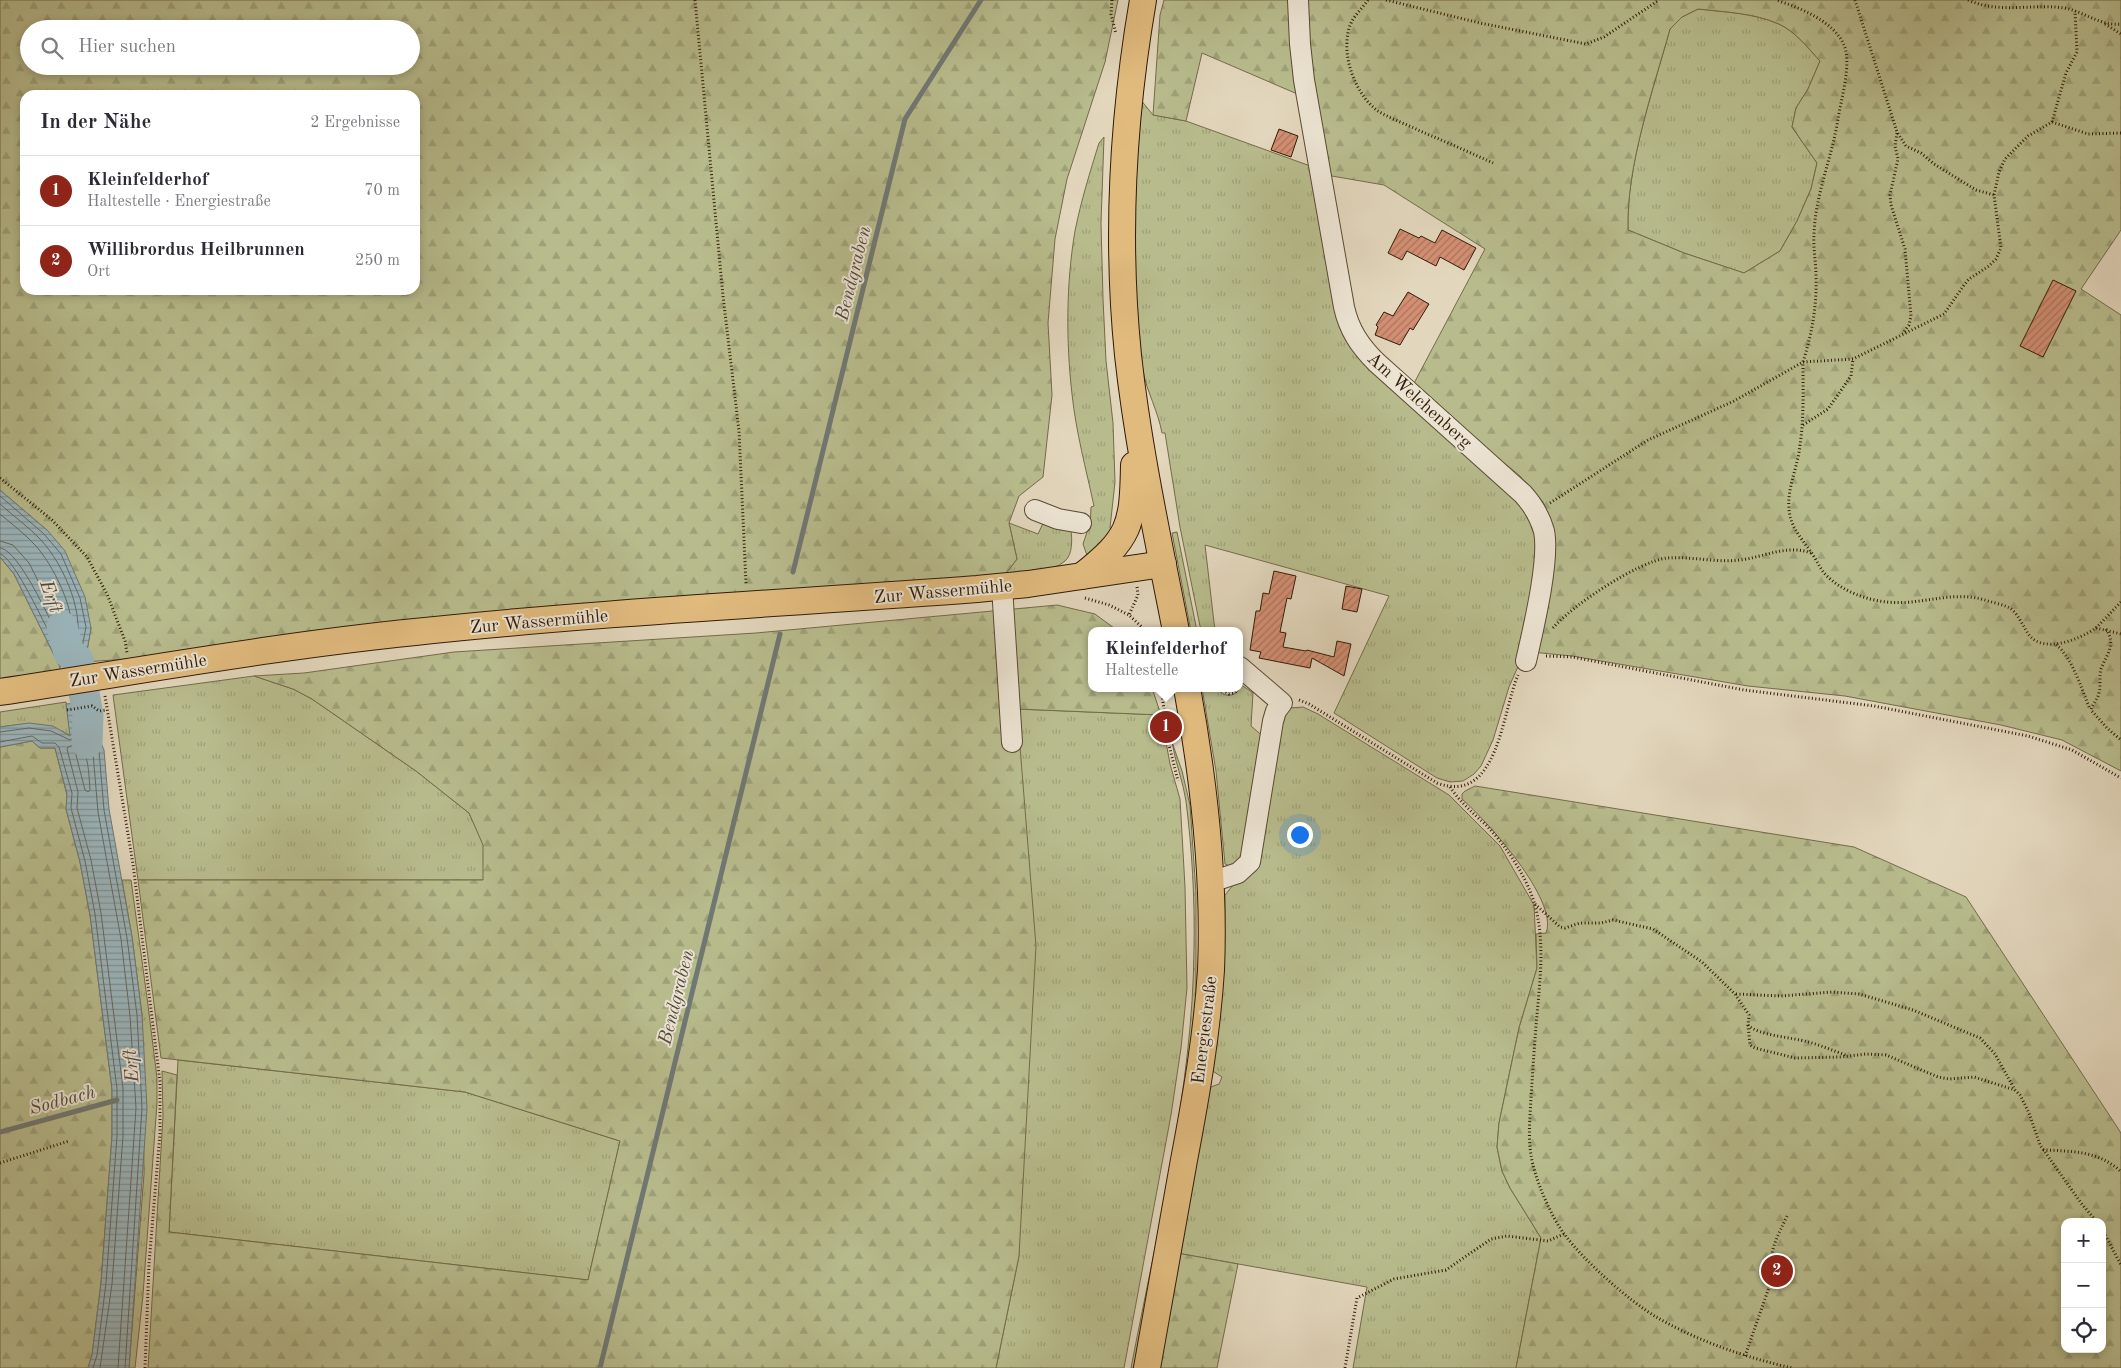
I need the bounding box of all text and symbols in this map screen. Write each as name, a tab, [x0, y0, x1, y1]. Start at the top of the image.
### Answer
search box	[20, 20, 420, 75]
icon: search	[38, 34, 66, 62]
text: Hier suchen	[78, 38, 176, 57]
text: In der Nähe	[40, 112, 151, 133]
text: 2 Ergebnisse	[310, 115, 400, 131]
text: Kleinfelderhof	[87, 171, 208, 190]
text: 1	[51, 183, 61, 199]
text: 70 m	[364, 183, 400, 199]
text: Haltestelle · Energiestraße	[87, 194, 271, 210]
water label: Bendgraben	[833, 224, 875, 324]
text: Willibrordus Heilbrunnen	[87, 241, 305, 260]
text: 2	[51, 253, 61, 269]
text: 250 m	[355, 253, 400, 269]
text: Ort	[87, 264, 110, 280]
street label: Am Welchenberg	[1364, 349, 1475, 452]
water label: Erft	[35, 577, 65, 617]
street label: Zur Wassermühle	[873, 577, 1013, 607]
street label: Zur Wassermühle	[469, 607, 609, 637]
popup	[1088, 627, 1243, 692]
text: Kleinfelderhof	[1105, 640, 1226, 659]
street label: Zur Wassermühle	[68, 651, 208, 691]
text: Haltestelle	[1105, 663, 1178, 679]
pin: 1	[1150, 708, 1182, 746]
your location	[1287, 822, 1313, 848]
water label: Bendgraben	[656, 948, 698, 1048]
street label: Energiestraße	[1189, 975, 1221, 1085]
water label: Erft	[121, 1047, 144, 1084]
water label: Sodbach	[27, 1083, 98, 1119]
map controls	[2061, 1218, 2106, 1353]
button: +	[2061, 1218, 2106, 1263]
pin: 2	[1761, 1252, 1793, 1290]
button: −	[2061, 1263, 2106, 1308]
button: locate	[2061, 1308, 2106, 1353]

